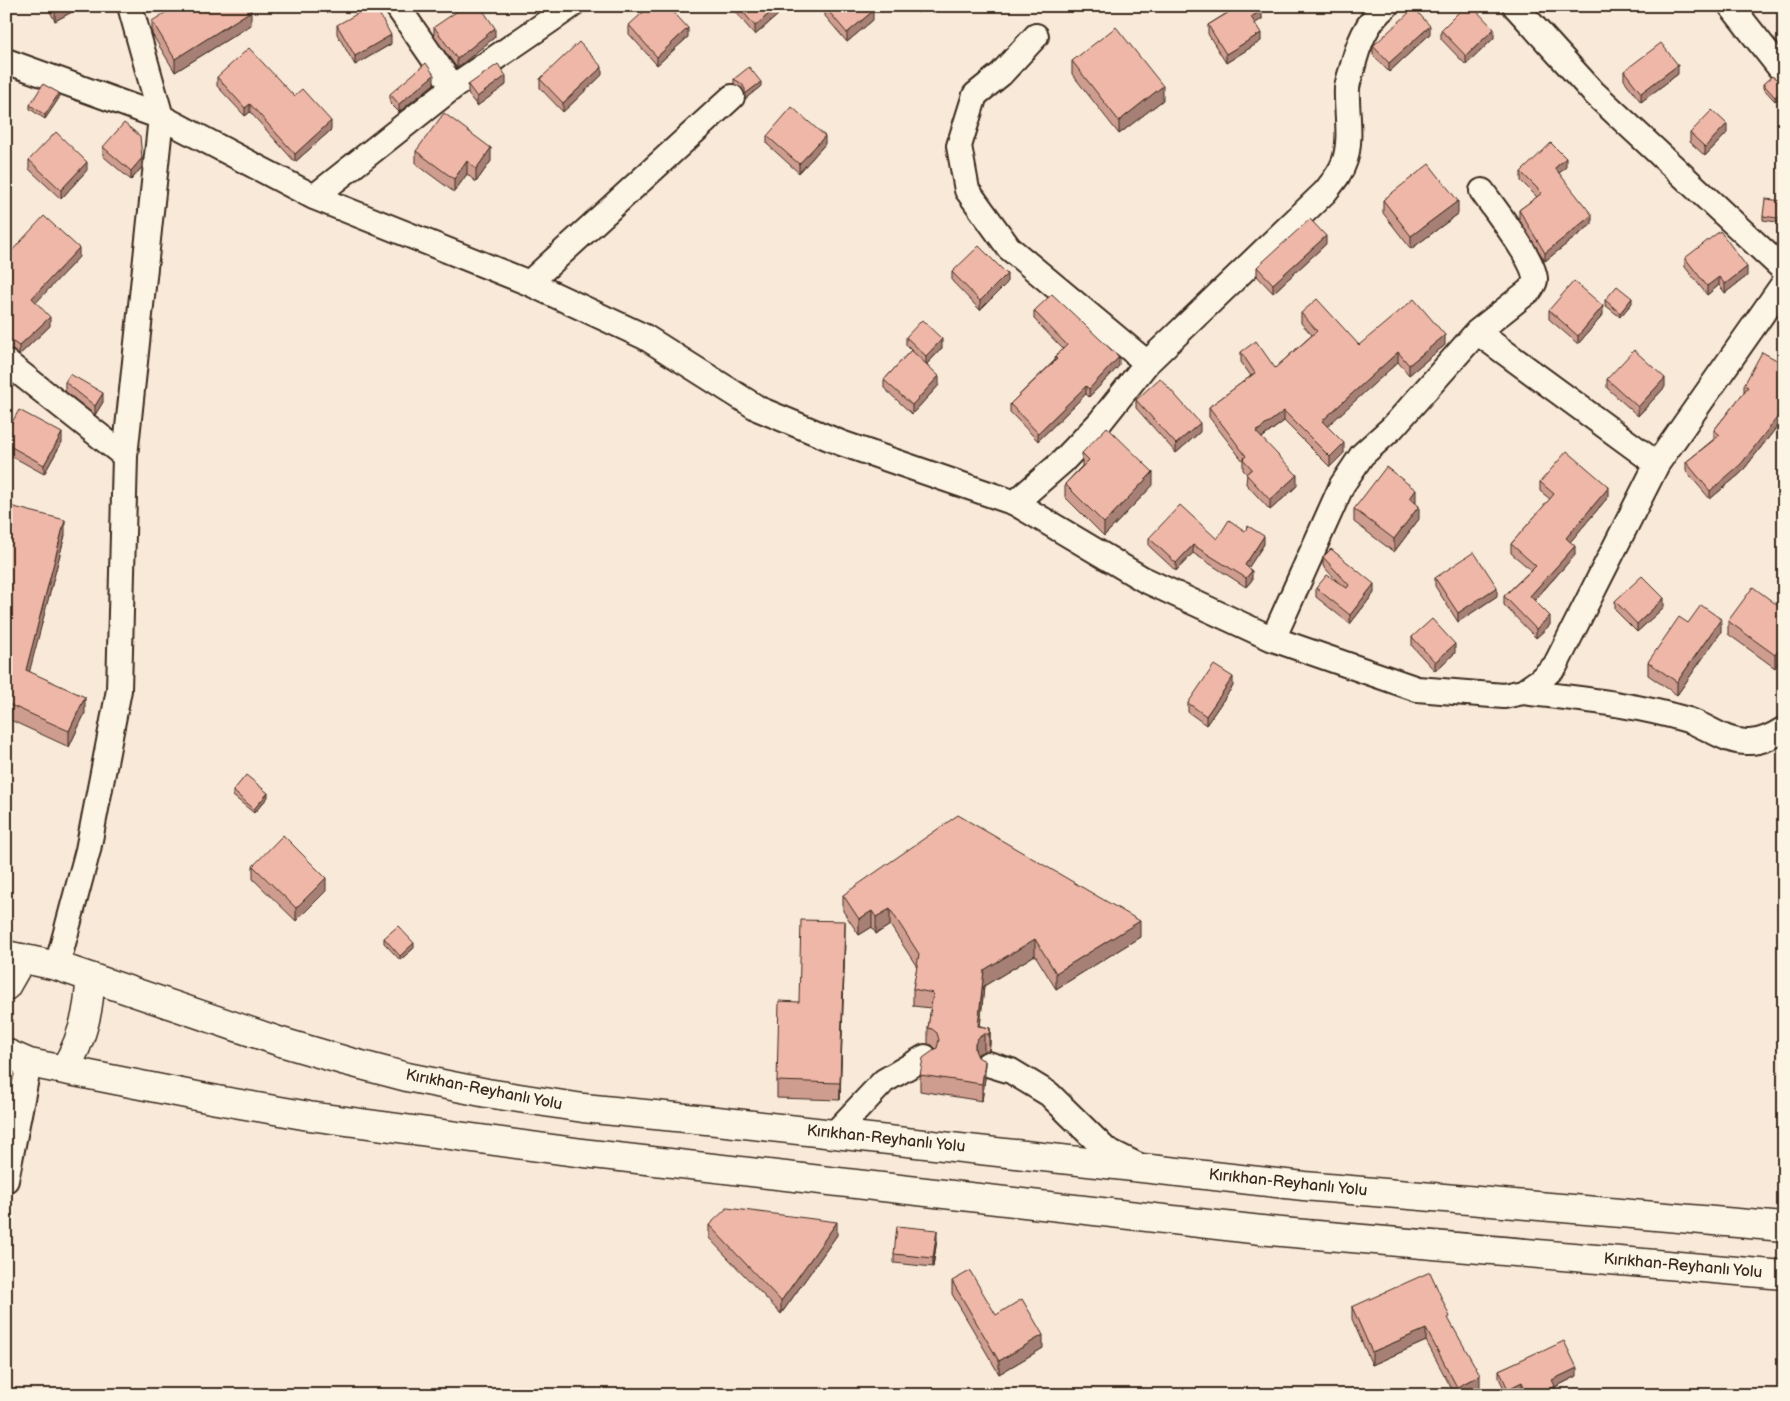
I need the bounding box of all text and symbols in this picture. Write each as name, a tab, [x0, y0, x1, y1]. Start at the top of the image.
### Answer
street label: Kırıkhan-Reyhanlı Yolu	[404, 1065, 564, 1115]
street label: Kırıkhan-Reyhanlı Yolu	[806, 1121, 966, 1157]
street label: Kırıkhan-Reyhanlı Yolu	[1208, 1165, 1368, 1201]
street label: Kırıkhan-Reyhanlı Yolu	[1603, 1250, 1763, 1282]

